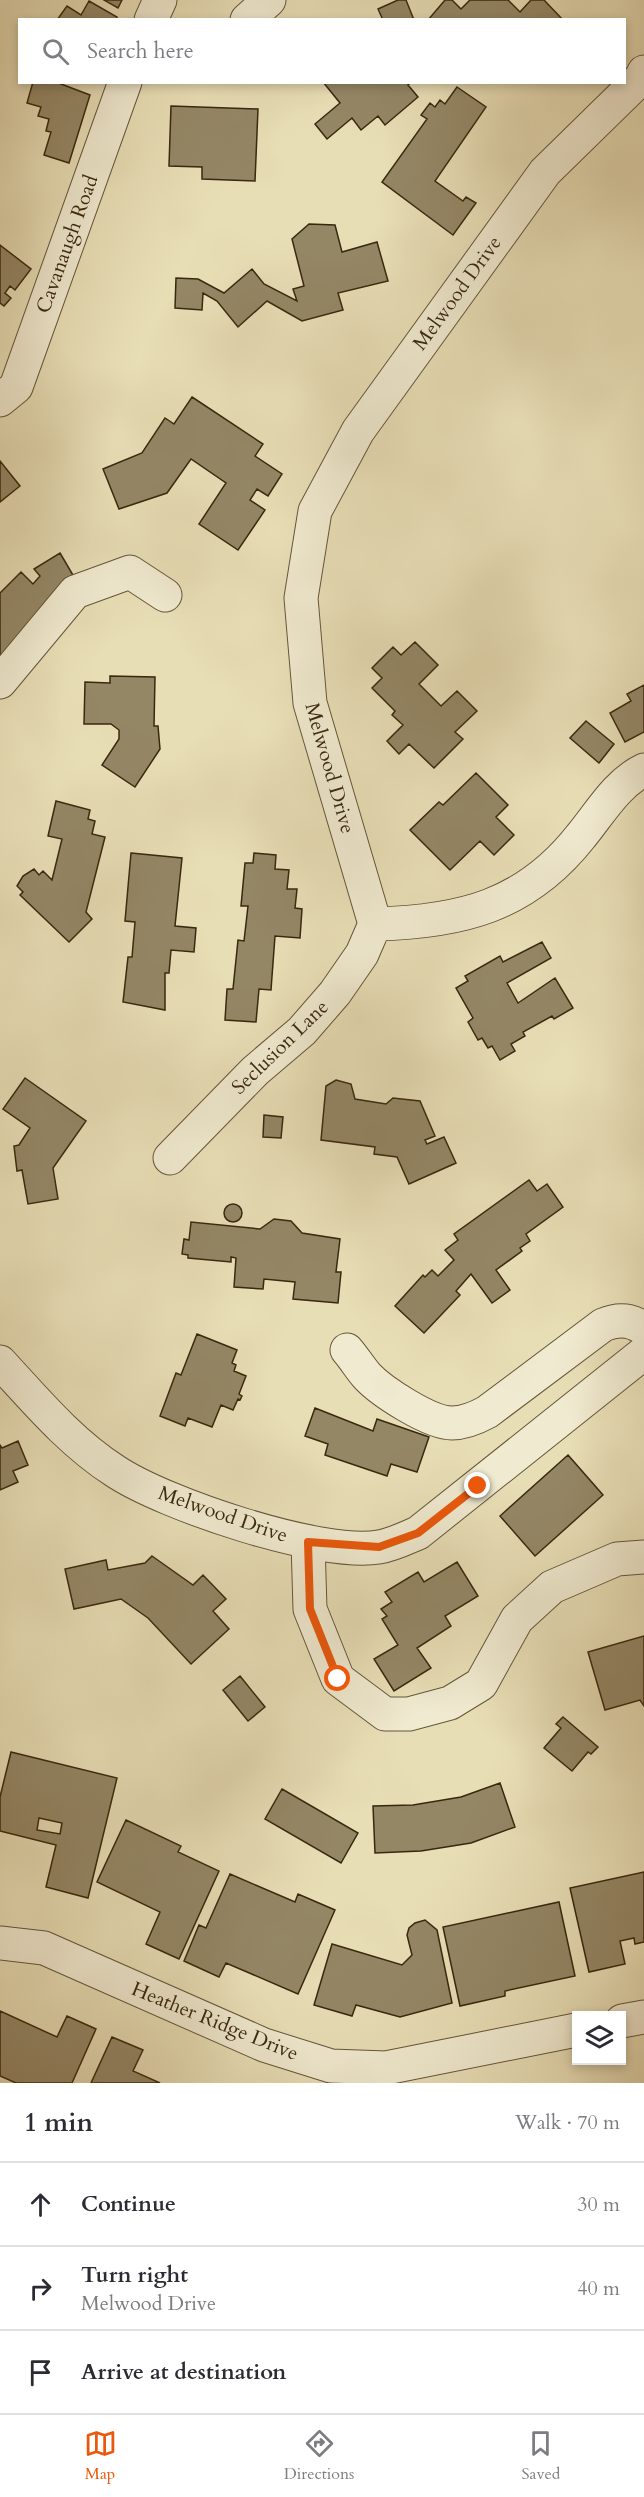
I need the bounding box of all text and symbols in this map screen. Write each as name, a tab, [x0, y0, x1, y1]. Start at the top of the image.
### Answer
search box	[18, 18, 626, 84]
icon: search	[39, 35, 72, 68]
text: Search here	[87, 36, 194, 66]
street label: Cavanaugh Road	[29, 171, 105, 317]
street label: Melwood Drive	[406, 230, 508, 356]
street label: Melwood Drive	[298, 699, 362, 837]
street label: Seclusion Lane	[226, 994, 334, 1100]
route end	[464, 1472, 490, 1498]
street label: Melwood Drive	[155, 1479, 291, 1549]
route start	[324, 1665, 350, 1691]
street label: Heather Ridge Drive	[128, 1975, 302, 2067]
map controls	[572, 2011, 626, 2065]
button: layers	[572, 2011, 626, 2065]
text: 1 min	[24, 2105, 93, 2140]
text: Walk · 70 m	[515, 2109, 620, 2136]
icon: ahead	[24, 2188, 57, 2221]
text: Continue	[81, 2189, 176, 2219]
text: 30 m	[577, 2191, 620, 2218]
text: Turn right	[81, 2260, 188, 2290]
icon: right	[24, 2272, 57, 2305]
text: 40 m	[577, 2275, 620, 2302]
text: Melwood Drive	[81, 2290, 216, 2317]
icon: arrive	[24, 2356, 57, 2389]
text: Arrive at destination	[81, 2357, 286, 2387]
tab: Map	[84, 2427, 117, 2485]
tab: Directions	[284, 2427, 354, 2485]
tab: Saved	[522, 2427, 560, 2485]

